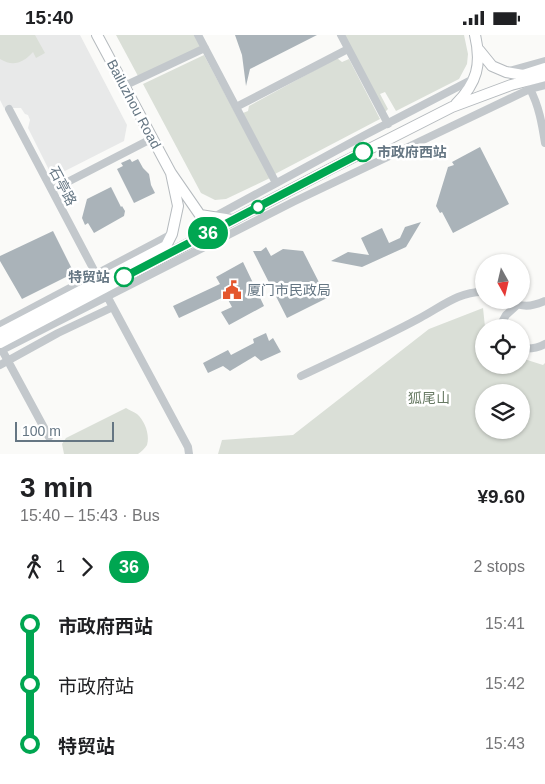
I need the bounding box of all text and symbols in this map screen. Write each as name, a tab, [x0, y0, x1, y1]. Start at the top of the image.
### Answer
text: 15:40	[25, 7, 74, 28]
street label: Bailuzhou Road	[104, 57, 164, 151]
marker: 市政府西站	[353, 142, 373, 162]
place label: 市政府西站	[377, 144, 447, 160]
street label: 石亭路	[46, 164, 80, 208]
unlabelled marker	[251, 200, 265, 214]
line badge: 36	[186, 217, 230, 249]
text: 36	[198, 223, 218, 243]
north arrow	[475, 254, 530, 309]
map controls	[475, 254, 530, 439]
marker: 特贸站	[114, 267, 134, 287]
place label: 特贸站	[68, 269, 110, 285]
public building icon: 厦门市民政局	[221, 279, 243, 301]
place label: 厦门市民政局	[247, 282, 331, 298]
button: locate	[475, 319, 530, 374]
button: layers	[475, 384, 530, 439]
park label: 狐尾山	[408, 390, 450, 406]
scale bar	[15, 419, 114, 442]
text: 100 m	[22, 423, 61, 439]
text: 3 min	[20, 472, 93, 503]
text: ¥9.60	[477, 486, 525, 507]
text: 15:40 – 15:43 · Bus	[20, 507, 160, 524]
icon: walk	[20, 553, 48, 581]
icon: forward	[73, 553, 101, 581]
text: 36	[119, 557, 139, 577]
text: 1	[56, 558, 65, 575]
text: 2 stops	[473, 558, 525, 575]
text: 15:41	[485, 615, 525, 632]
text: 市政府西站	[58, 616, 153, 637]
text: 15:42	[485, 675, 525, 692]
text: 市政府站	[58, 676, 134, 697]
text: 15:43	[485, 735, 525, 752]
text: 特贸站	[58, 736, 115, 757]

